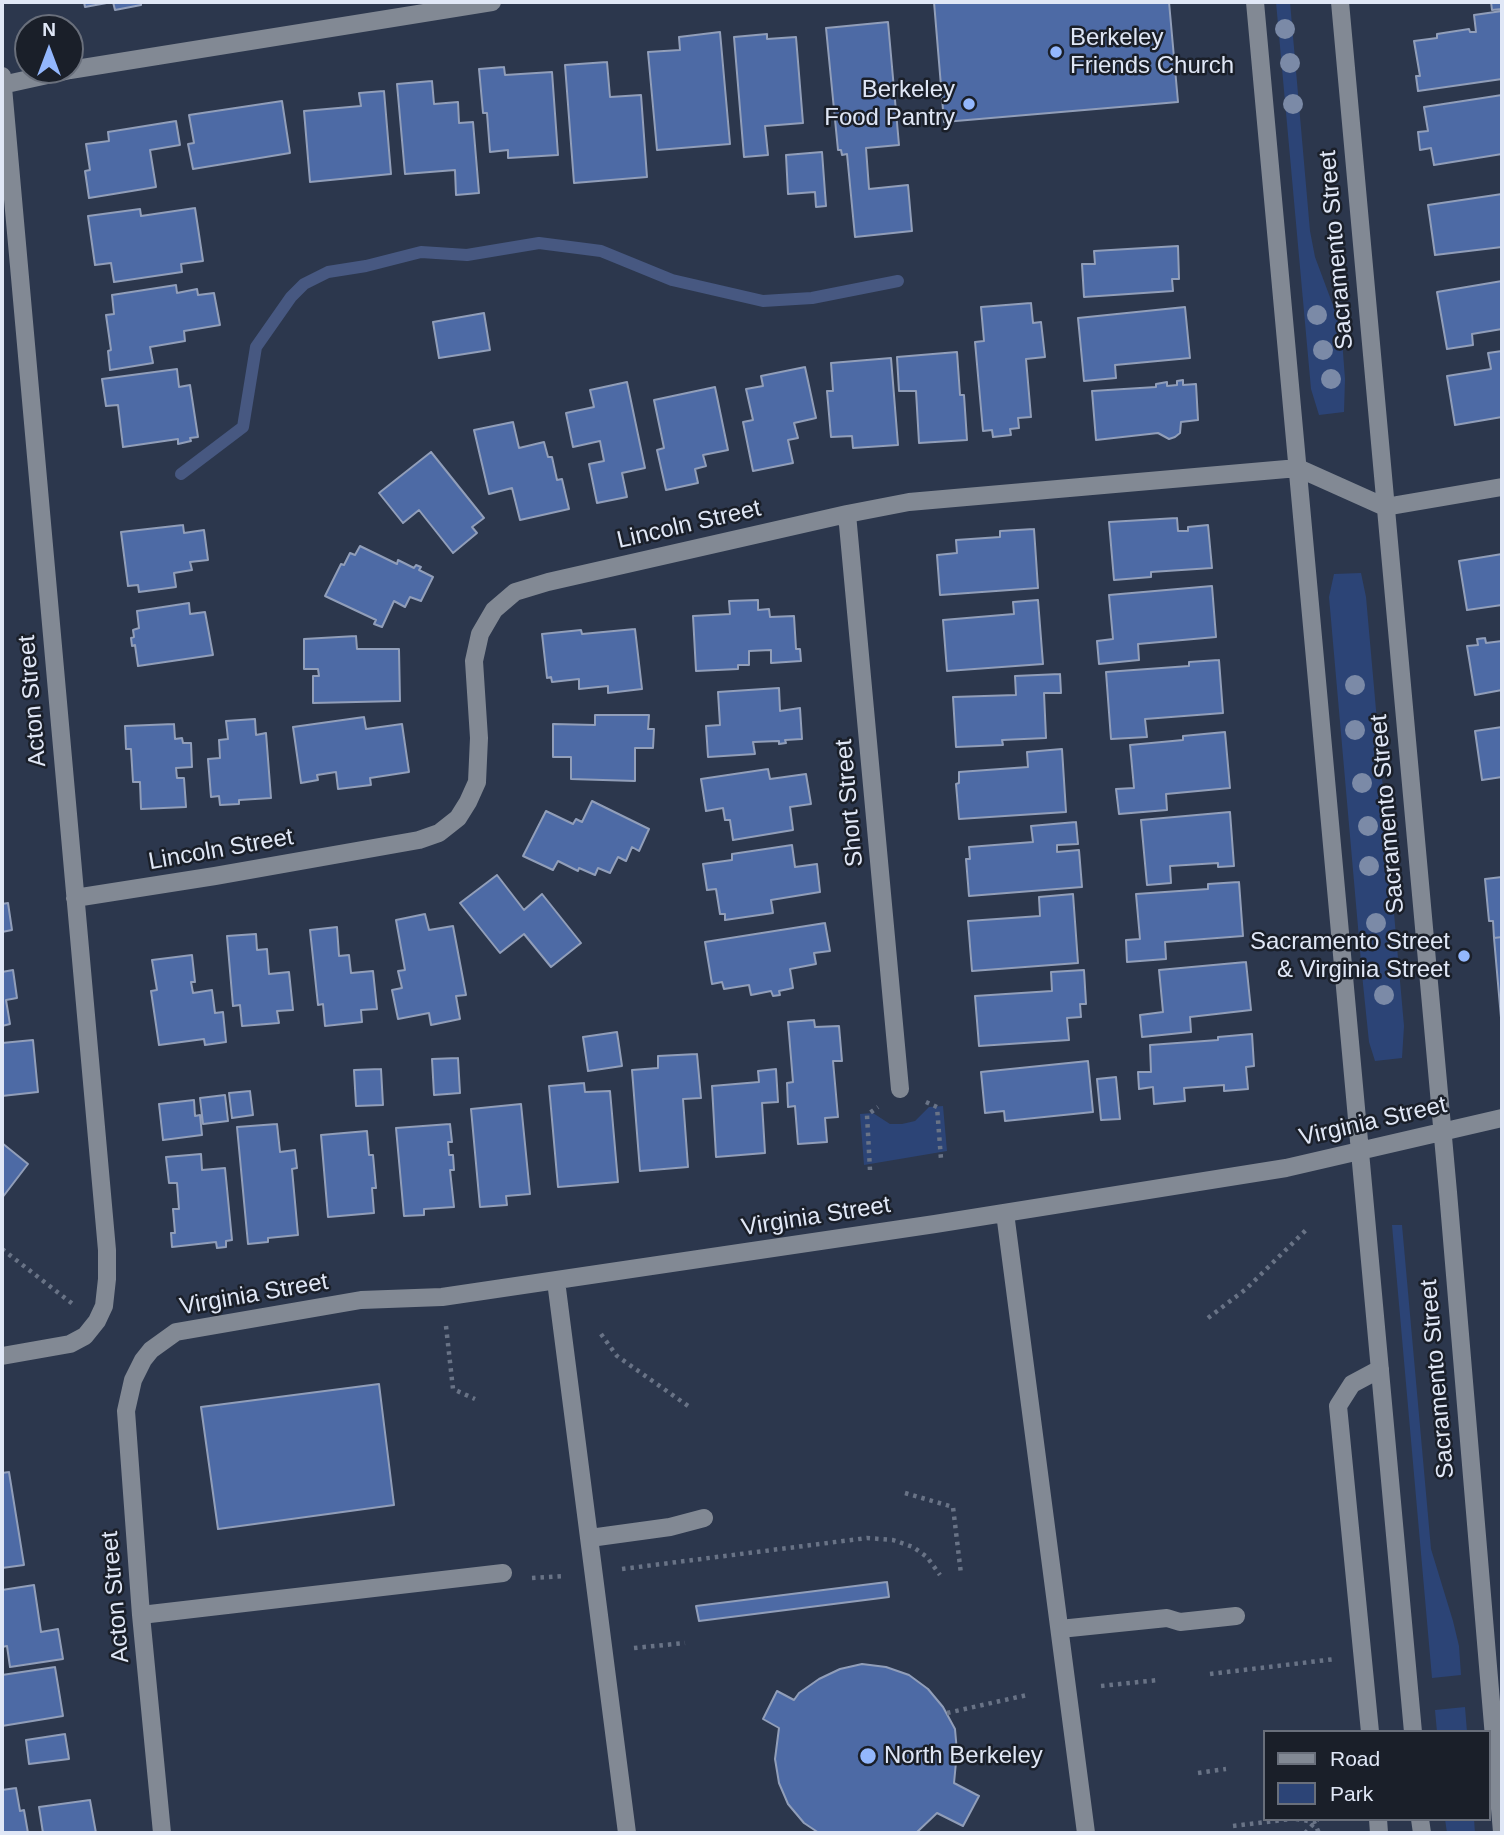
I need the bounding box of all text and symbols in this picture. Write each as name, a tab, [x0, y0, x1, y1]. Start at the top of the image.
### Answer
north arrow	[14, 14, 84, 84]
text: N	[42, 19, 56, 40]
place label: Berkeley Friends Church	[1070, 24, 1234, 80]
marker: Berkeley Friends Church	[1048, 44, 1064, 60]
place label: Berkeley Food Pantry	[824, 76, 955, 132]
marker: Berkeley Food Pantry	[961, 96, 977, 112]
street label: Sacramento Street	[1314, 149, 1360, 351]
street label: Lincoln Street	[614, 494, 764, 556]
street label: Acton Street	[13, 634, 53, 768]
street label: Sacramento Street	[1365, 713, 1411, 915]
street label: Short Street	[830, 738, 870, 868]
street label: Lincoln Street	[146, 823, 296, 877]
place label: Sacramento Street & Virginia Street	[1250, 928, 1450, 984]
marker: Sacramento Street & Virginia Street	[1456, 948, 1472, 964]
street label: Virginia Street	[1297, 1091, 1449, 1153]
street label: Virginia Street	[740, 1191, 892, 1243]
street label: Virginia Street	[177, 1268, 331, 1322]
street label: Sacramento Street	[1415, 1278, 1461, 1480]
street label: Acton Street	[96, 1530, 136, 1664]
legend	[1262, 1730, 1490, 1821]
place label: North Berkeley	[884, 1742, 1043, 1770]
marker: North Berkeley	[858, 1746, 878, 1766]
text: Road	[1330, 1747, 1380, 1770]
text: Park	[1330, 1782, 1373, 1805]

